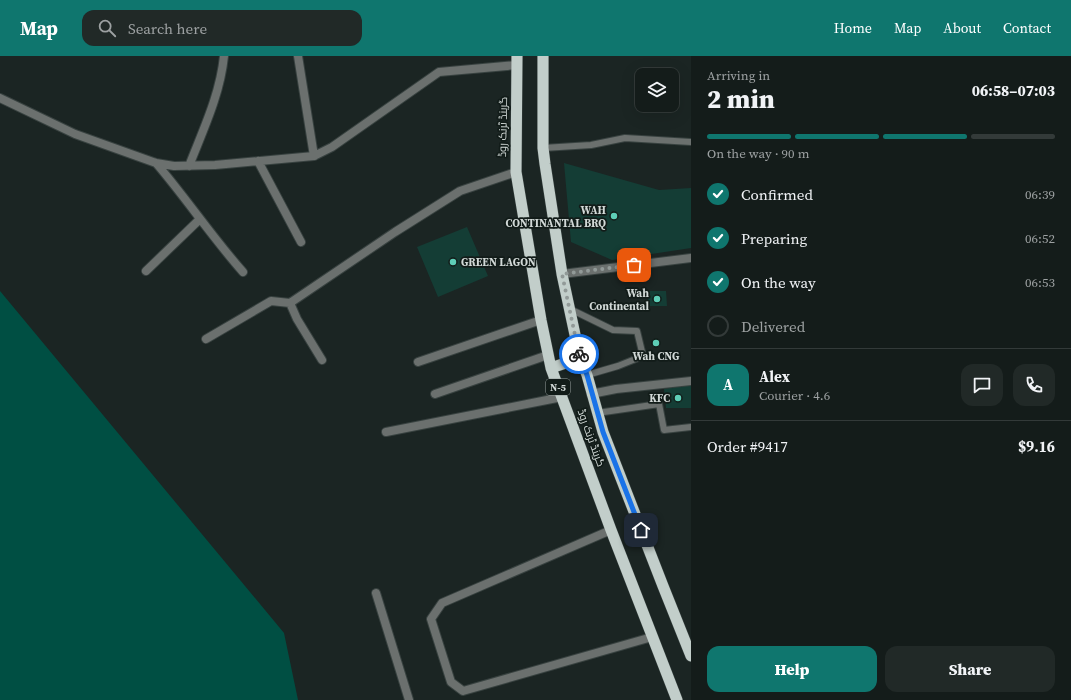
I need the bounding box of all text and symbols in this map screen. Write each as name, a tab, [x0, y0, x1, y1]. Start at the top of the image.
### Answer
search box	[82, 10, 362, 46]
text: Map	[20, 15, 58, 41]
icon: search	[96, 17, 118, 39]
text: Search here	[128, 18, 207, 39]
text: Home	[834, 18, 872, 38]
text: Map	[894, 18, 921, 38]
text: About	[943, 18, 981, 38]
text: Contact	[1003, 18, 1051, 38]
text: Arriving in	[707, 67, 770, 84]
map controls	[635, 68, 679, 112]
button: layers	[635, 68, 679, 112]
text: 06:58–07:03	[972, 80, 1055, 101]
text: 2 min	[707, 81, 775, 117]
street label: گرینڈ ٹرنک روڈ	[495, 97, 511, 157]
text: On the way · 90 m	[707, 145, 809, 162]
icon: check	[707, 183, 729, 205]
text: Confirmed	[741, 184, 813, 205]
text: 06:39	[1025, 186, 1055, 203]
place label: WAH CONTINANTAL BRQ	[505, 203, 607, 231]
marker: WAH CONTINANTAL BRQ	[609, 211, 619, 221]
icon: check	[707, 227, 729, 249]
text: Preparing	[741, 228, 807, 249]
text: 06:52	[1025, 230, 1055, 247]
pin	[617, 248, 651, 282]
icon: bag	[623, 254, 645, 276]
place label: GREEN LAGON	[461, 255, 536, 270]
marker: GREEN LAGON	[448, 257, 458, 267]
icon: check	[707, 271, 729, 293]
text: On the way	[741, 272, 816, 293]
text: 06:53	[1025, 274, 1055, 291]
place label: Wah Continental	[589, 286, 649, 314]
marker: Wah Continental	[652, 294, 662, 304]
text: Delivered	[741, 316, 805, 337]
courier	[559, 334, 599, 374]
marker: Wah CNG	[651, 338, 661, 348]
icon: bike	[568, 343, 590, 365]
place label: Wah CNG	[633, 349, 680, 364]
button: chat	[961, 364, 1003, 406]
button: phone	[1013, 364, 1055, 406]
text: Alex	[759, 366, 790, 387]
text: A	[723, 374, 733, 395]
road number: N-5	[546, 379, 570, 395]
text: Courier · 4.6	[759, 387, 830, 404]
place label: KFC	[649, 391, 670, 406]
marker: KFC	[673, 393, 683, 403]
street label: گرینڈ ٹرنک روڈ	[574, 407, 608, 469]
text: Order #9417	[707, 436, 788, 457]
text: $9.16	[1018, 436, 1055, 457]
pin	[624, 513, 658, 547]
icon: home	[630, 519, 652, 541]
button: Help	[707, 646, 877, 692]
button: Share	[885, 646, 1055, 692]

